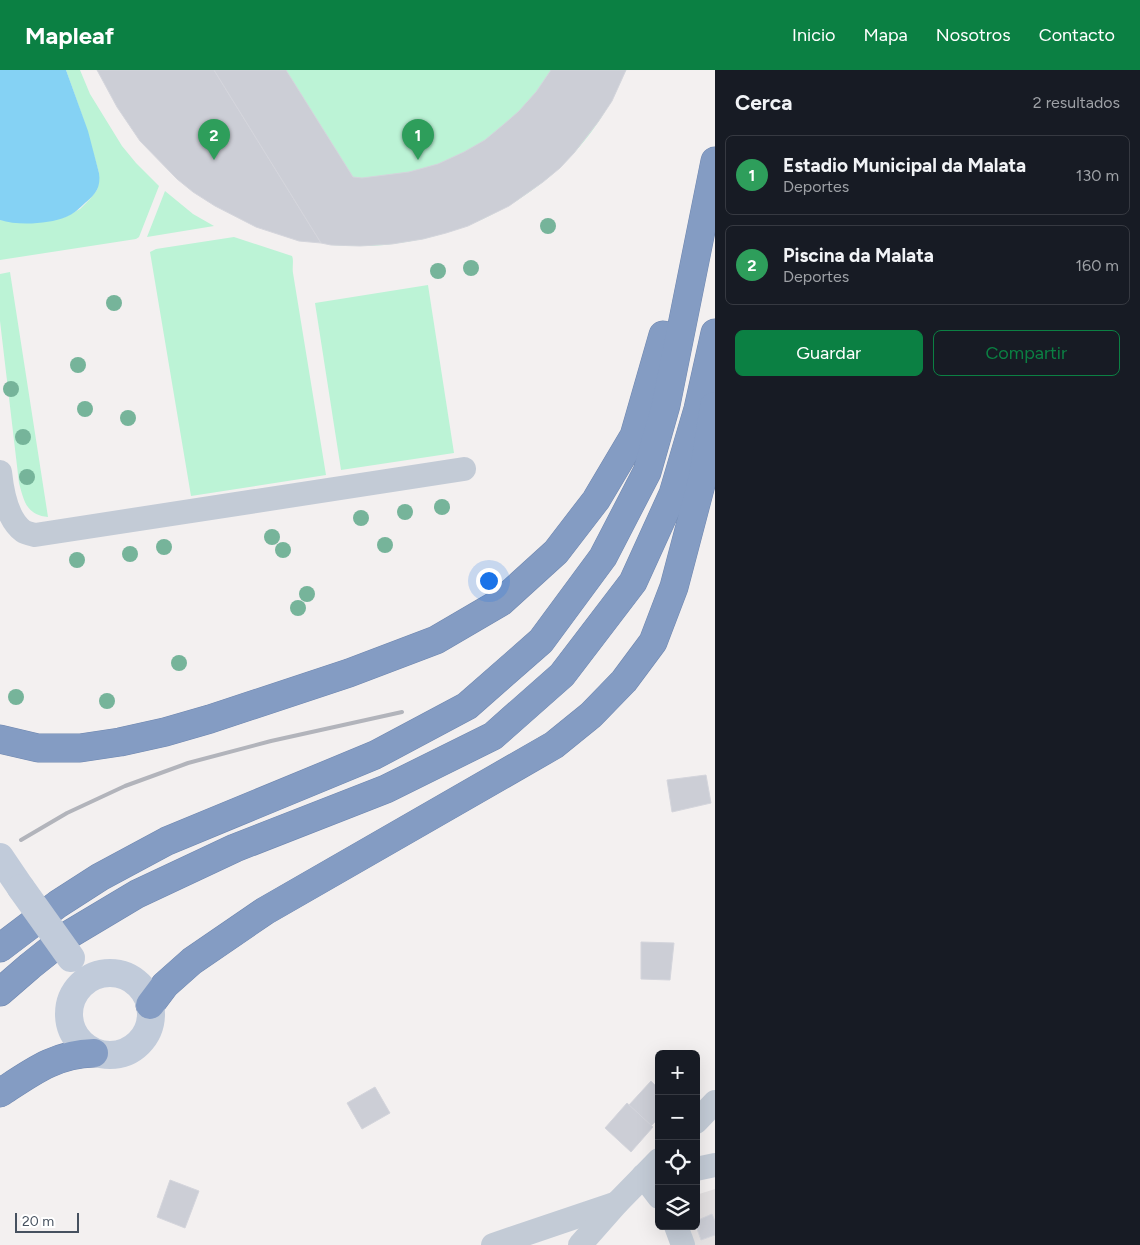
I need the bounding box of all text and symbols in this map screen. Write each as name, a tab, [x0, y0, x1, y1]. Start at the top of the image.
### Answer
text: Mapleaf	[25, 21, 114, 50]
text: Inicio	[792, 24, 836, 46]
text: Mapa	[864, 24, 908, 46]
text: Nosotros	[936, 24, 1011, 46]
text: Contacto	[1039, 24, 1115, 46]
text: Cerca	[735, 90, 792, 115]
text: 2 resultados	[1033, 93, 1120, 112]
pin: 2	[198, 119, 230, 160]
pin: 1	[402, 119, 434, 160]
text: Estadio Municipal da Malata	[783, 154, 1026, 177]
text: 1	[749, 166, 755, 185]
text: 130 m	[1076, 166, 1119, 185]
text: Deportes	[783, 177, 849, 196]
text: Piscina da Malata	[783, 244, 934, 267]
text: 2	[747, 256, 757, 275]
text: 160 m	[1076, 256, 1119, 275]
text: Deportes	[783, 267, 849, 286]
button: Guardar	[735, 330, 923, 376]
button: Compartir	[933, 330, 1120, 376]
your location	[476, 568, 502, 594]
map controls	[655, 1050, 700, 1230]
button: +	[655, 1050, 700, 1095]
button: −	[655, 1095, 700, 1140]
button: locate	[655, 1140, 700, 1185]
button: layers	[655, 1185, 700, 1230]
scale bar	[15, 1210, 79, 1233]
text: 20 m	[22, 1213, 54, 1230]

